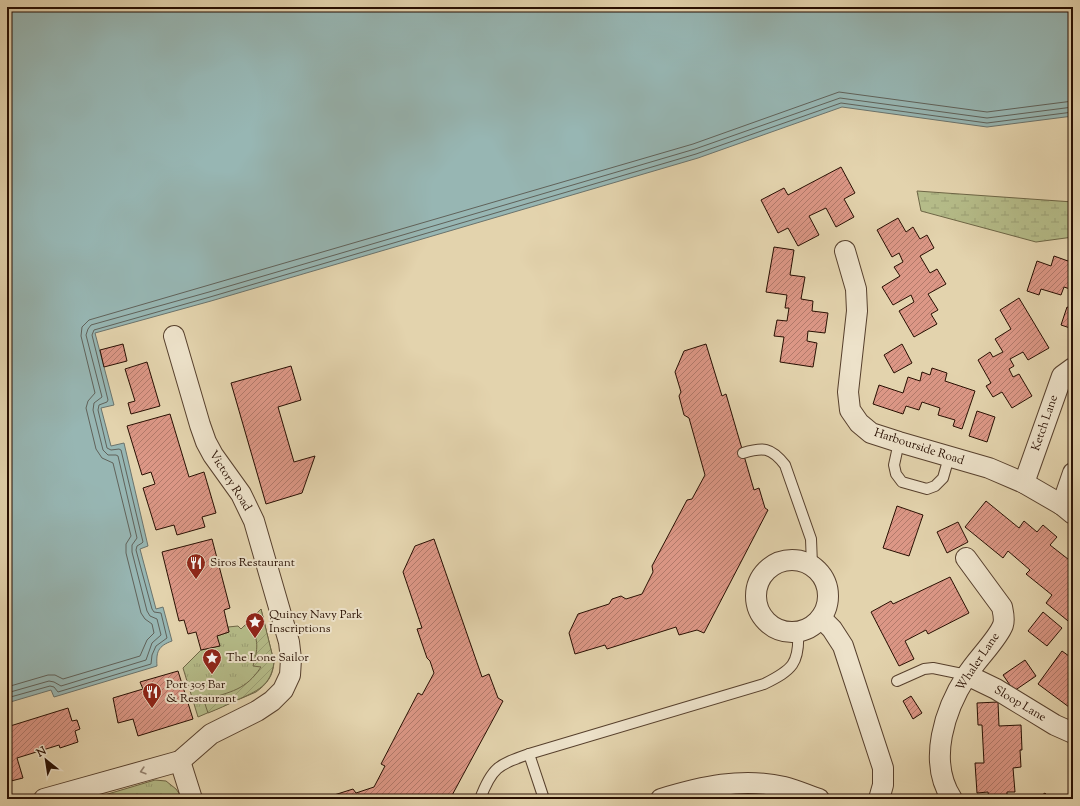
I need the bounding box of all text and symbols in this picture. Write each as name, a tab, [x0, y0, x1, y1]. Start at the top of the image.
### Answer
street label: Ketch Lane	[1027, 392, 1063, 453]
street label: Harbourside Road	[872, 424, 967, 470]
street label: Victory Road	[204, 447, 256, 515]
restaurant icon: Siros Restaurant	[185, 552, 207, 580]
place label: Siros Restaurant	[210, 554, 295, 572]
place label: Quincy Navy Park Inscriptions	[269, 606, 363, 638]
place icon: Quincy Navy Park Inscriptions	[244, 611, 266, 639]
street label: Whaler Lane	[952, 629, 1004, 695]
place icon: The Lone Sailor	[201, 647, 223, 675]
place label: The Lone Sailor	[226, 649, 309, 667]
place label: Port 305 Bar & Restaurant	[166, 676, 236, 708]
restaurant icon: Port 305 Bar & Restaurant	[141, 681, 163, 709]
street label: Sloop Lane	[991, 681, 1050, 727]
north arrow	[26, 740, 66, 780]
text: N	[33, 743, 49, 762]
one-way arrow	[140, 766, 147, 775]

